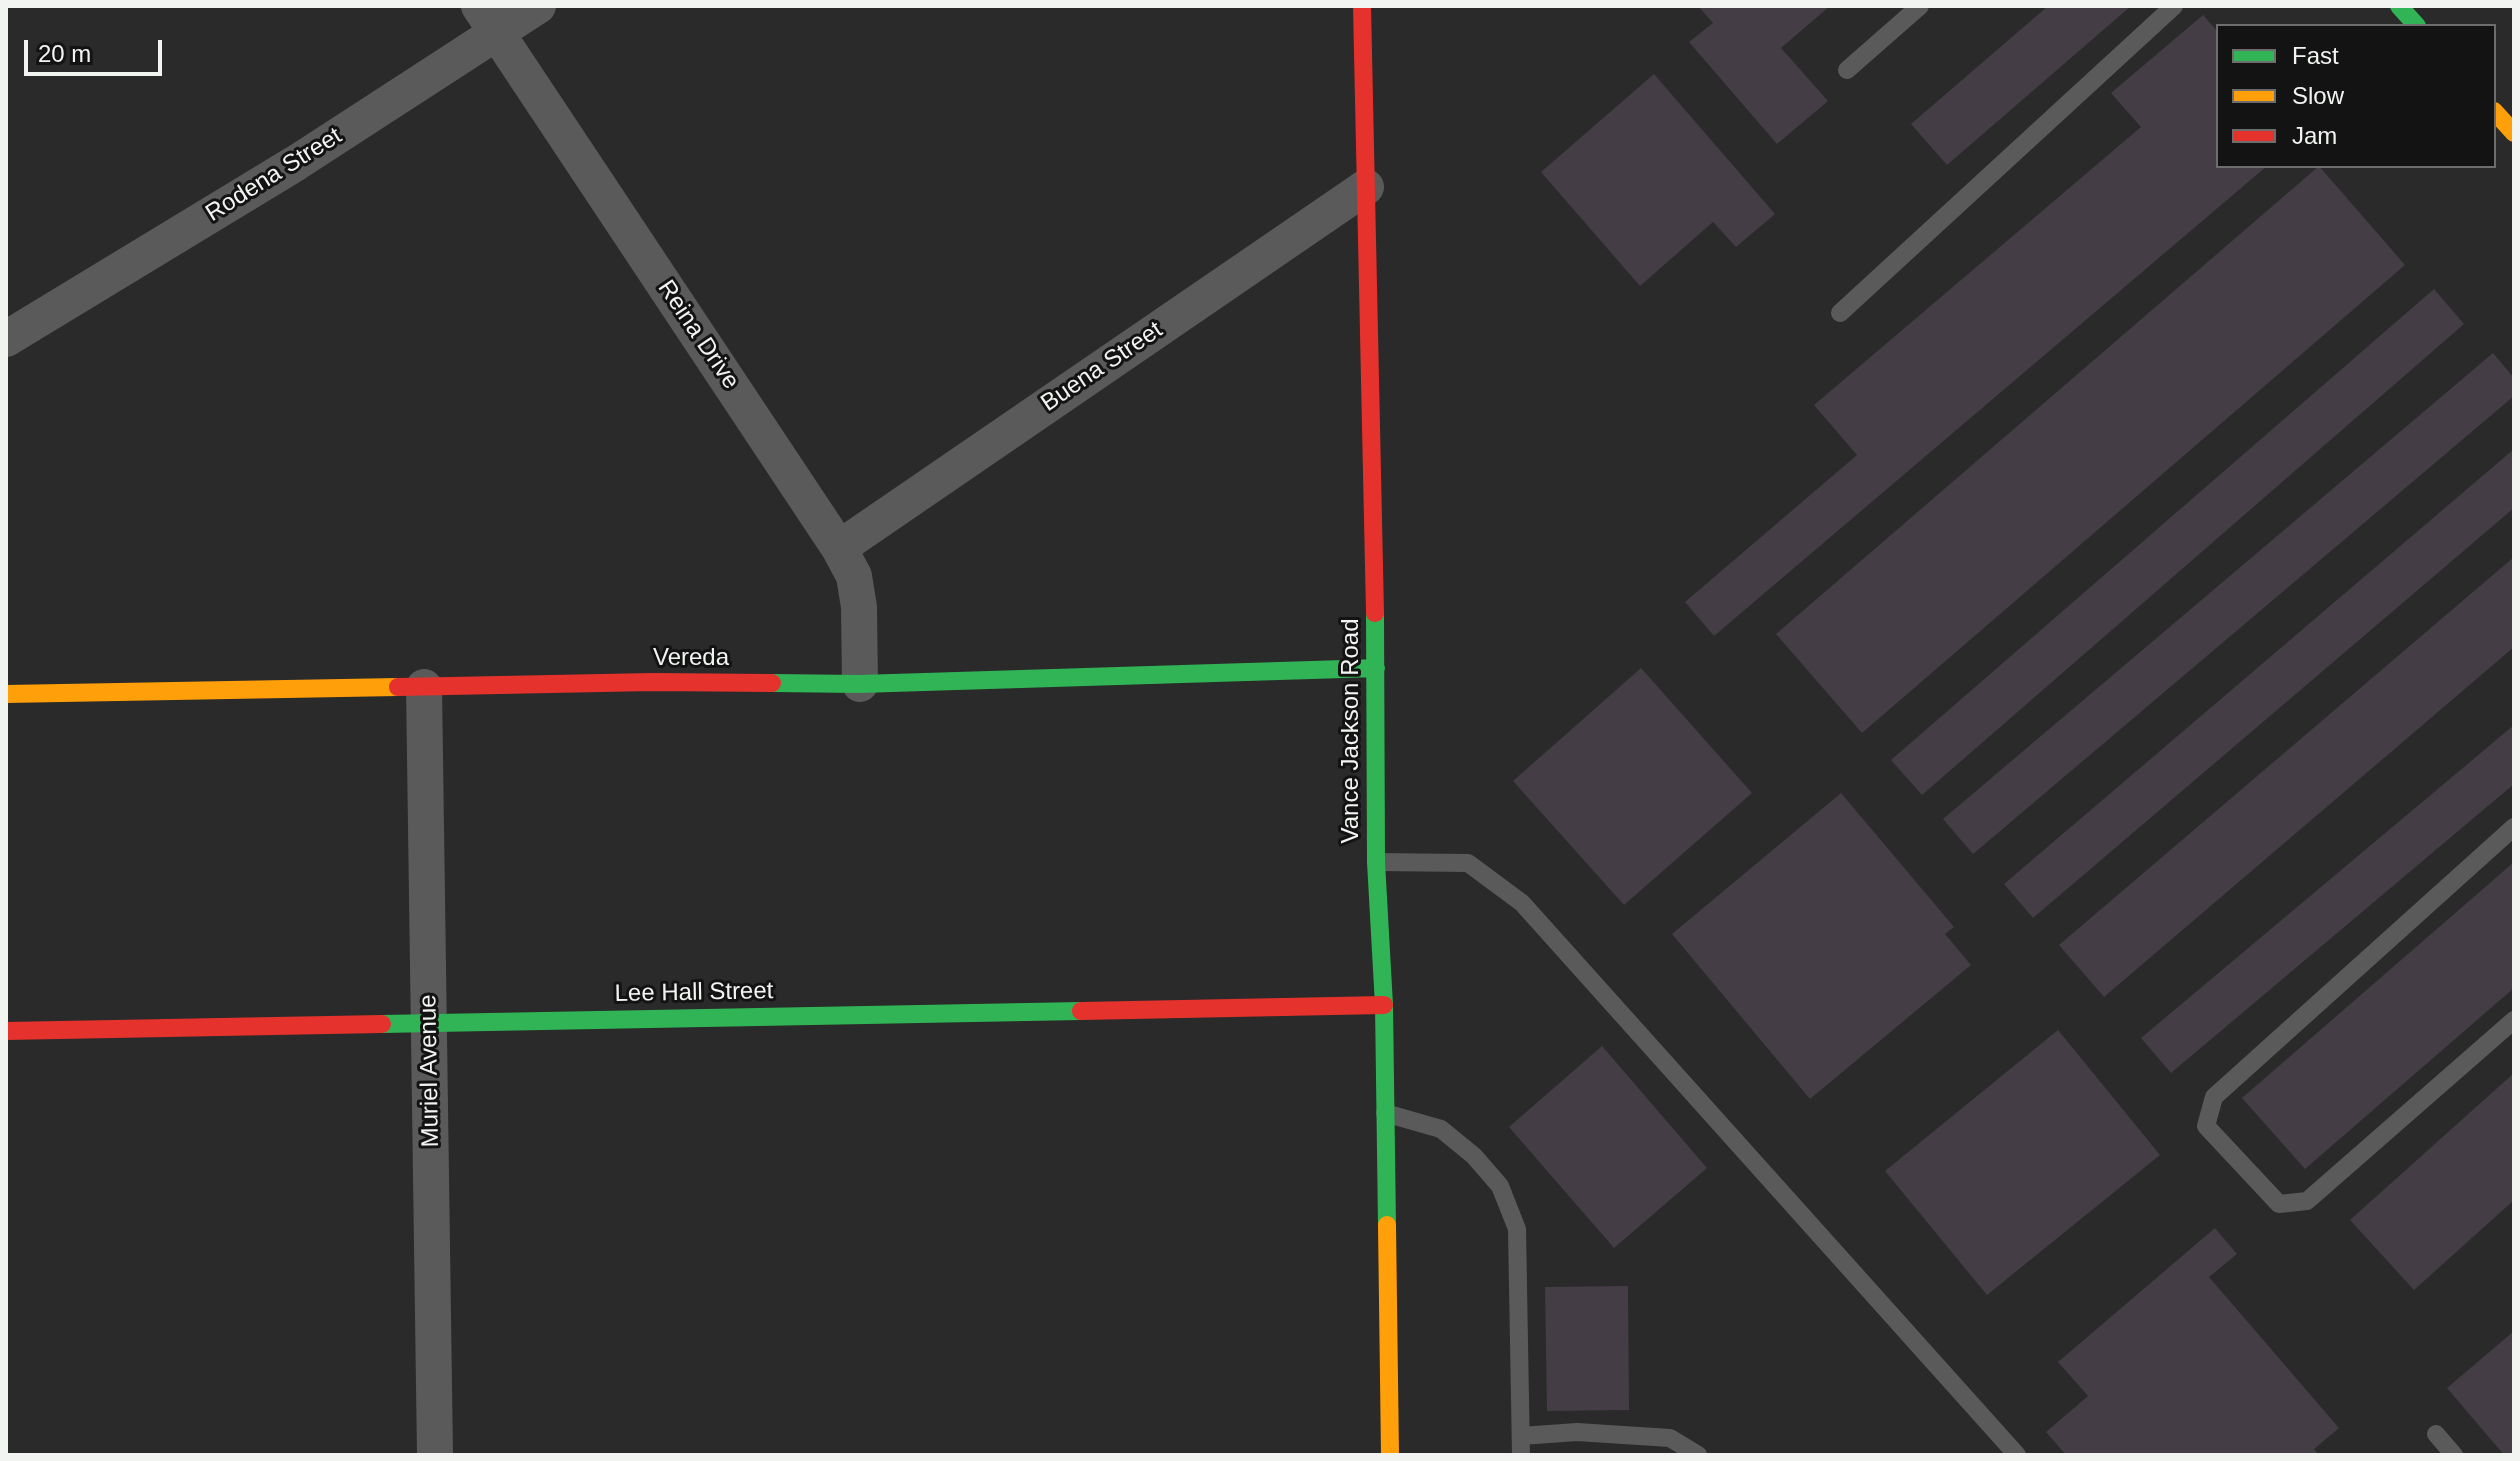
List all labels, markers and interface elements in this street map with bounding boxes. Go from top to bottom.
scale bar [28,24,166,74]
legend [2216,24,2496,168]
text: 20 m [38,40,91,67]
text: Fast [2292,42,2339,69]
text: Slow [2292,82,2344,109]
street label: Rodena Street [201,122,347,228]
text: Jam [2292,122,2337,149]
street label: Reina Drive [651,275,745,395]
street label: Buena Street [1036,316,1168,418]
street label: Vance Jackson Road [1337,618,1365,844]
street label: Vereda [653,644,729,672]
street label: Lee Hall Street [614,977,774,1009]
street label: Muriel Avenue [414,994,446,1148]

